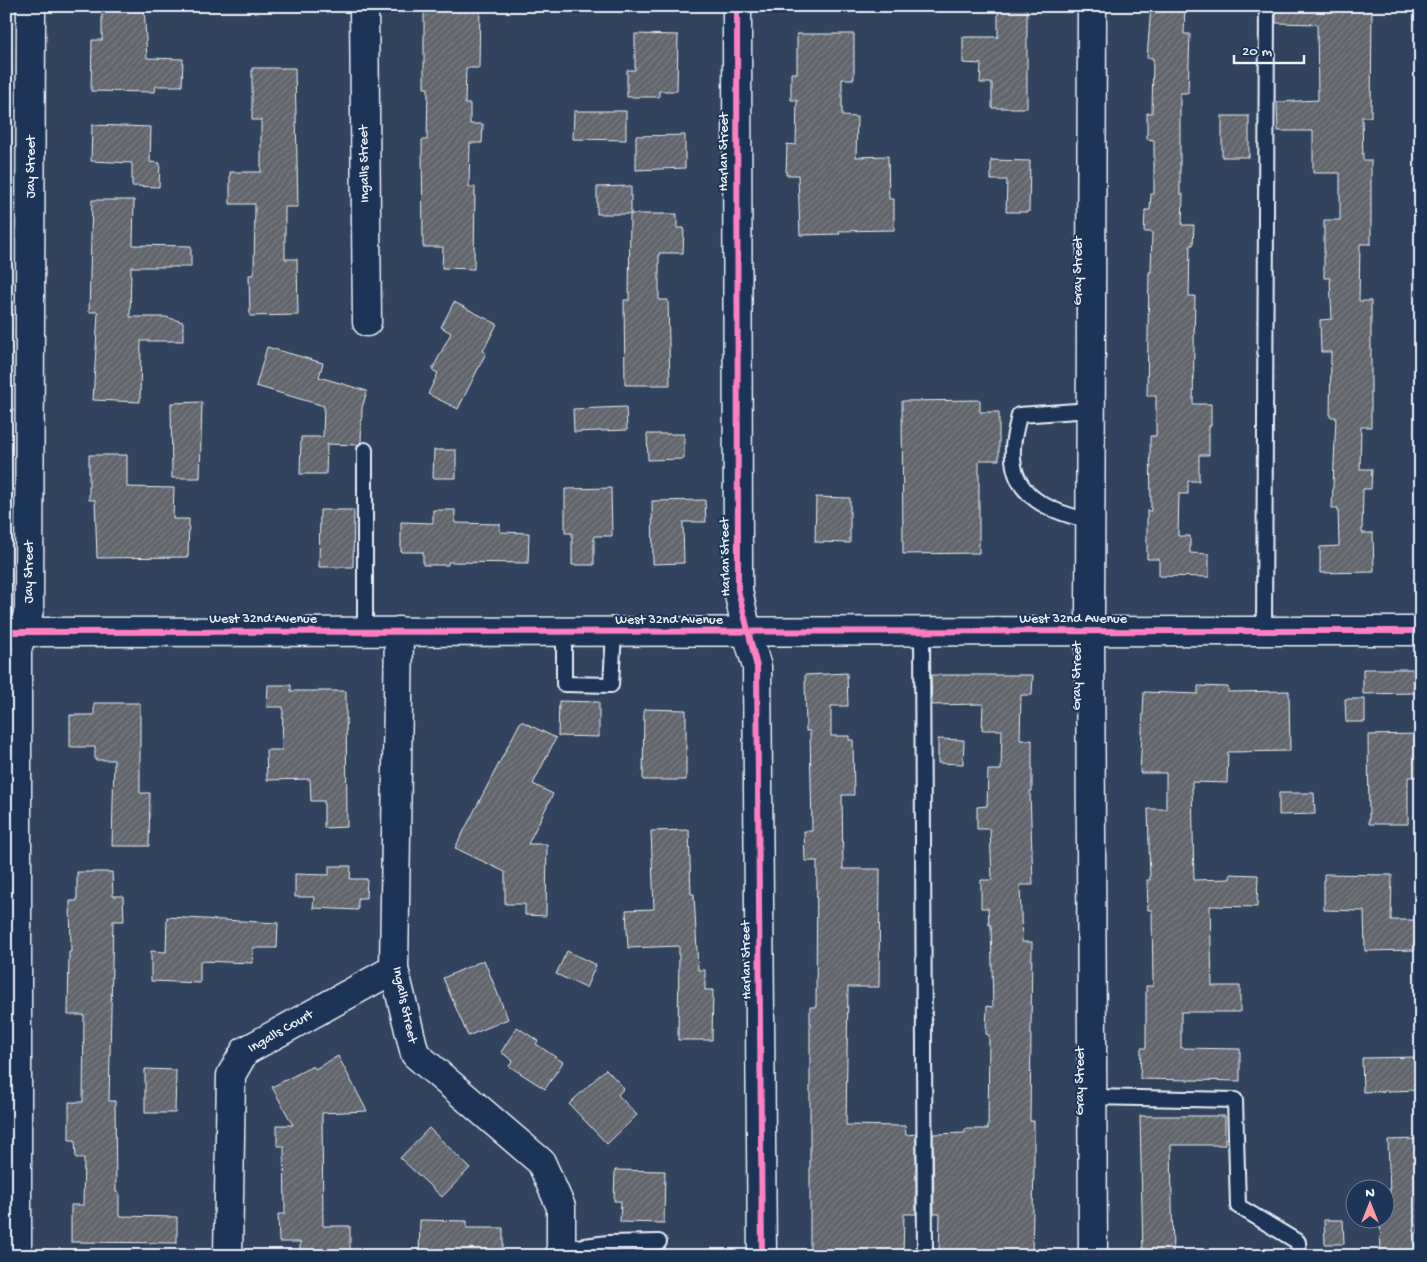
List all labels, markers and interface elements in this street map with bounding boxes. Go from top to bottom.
scale bar [1234,32,1304,64]
text: 20 m [1242,43,1272,61]
street label: Harlan Street [716,111,733,191]
street label: Ingalls Street [356,124,374,203]
street label: Jay Street [23,134,40,198]
street label: Gray Street [1070,235,1087,306]
street label: Harlan Street [717,516,735,597]
street label: Jay Street [21,539,38,603]
street label: West 32nd Avenue [209,611,318,628]
street label: West 32nd Avenue [1019,611,1128,628]
street label: West 32nd Avenue [615,612,724,629]
street label: Gray Street [1069,640,1086,711]
street label: Harlan Street [738,919,756,1000]
street label: Ingalls Street [388,965,421,1046]
street label: Ingalls Court [245,1006,318,1057]
street label: Gray Street [1072,1045,1089,1116]
north arrow [1344,1180,1394,1230]
text: N [1365,1185,1375,1202]

